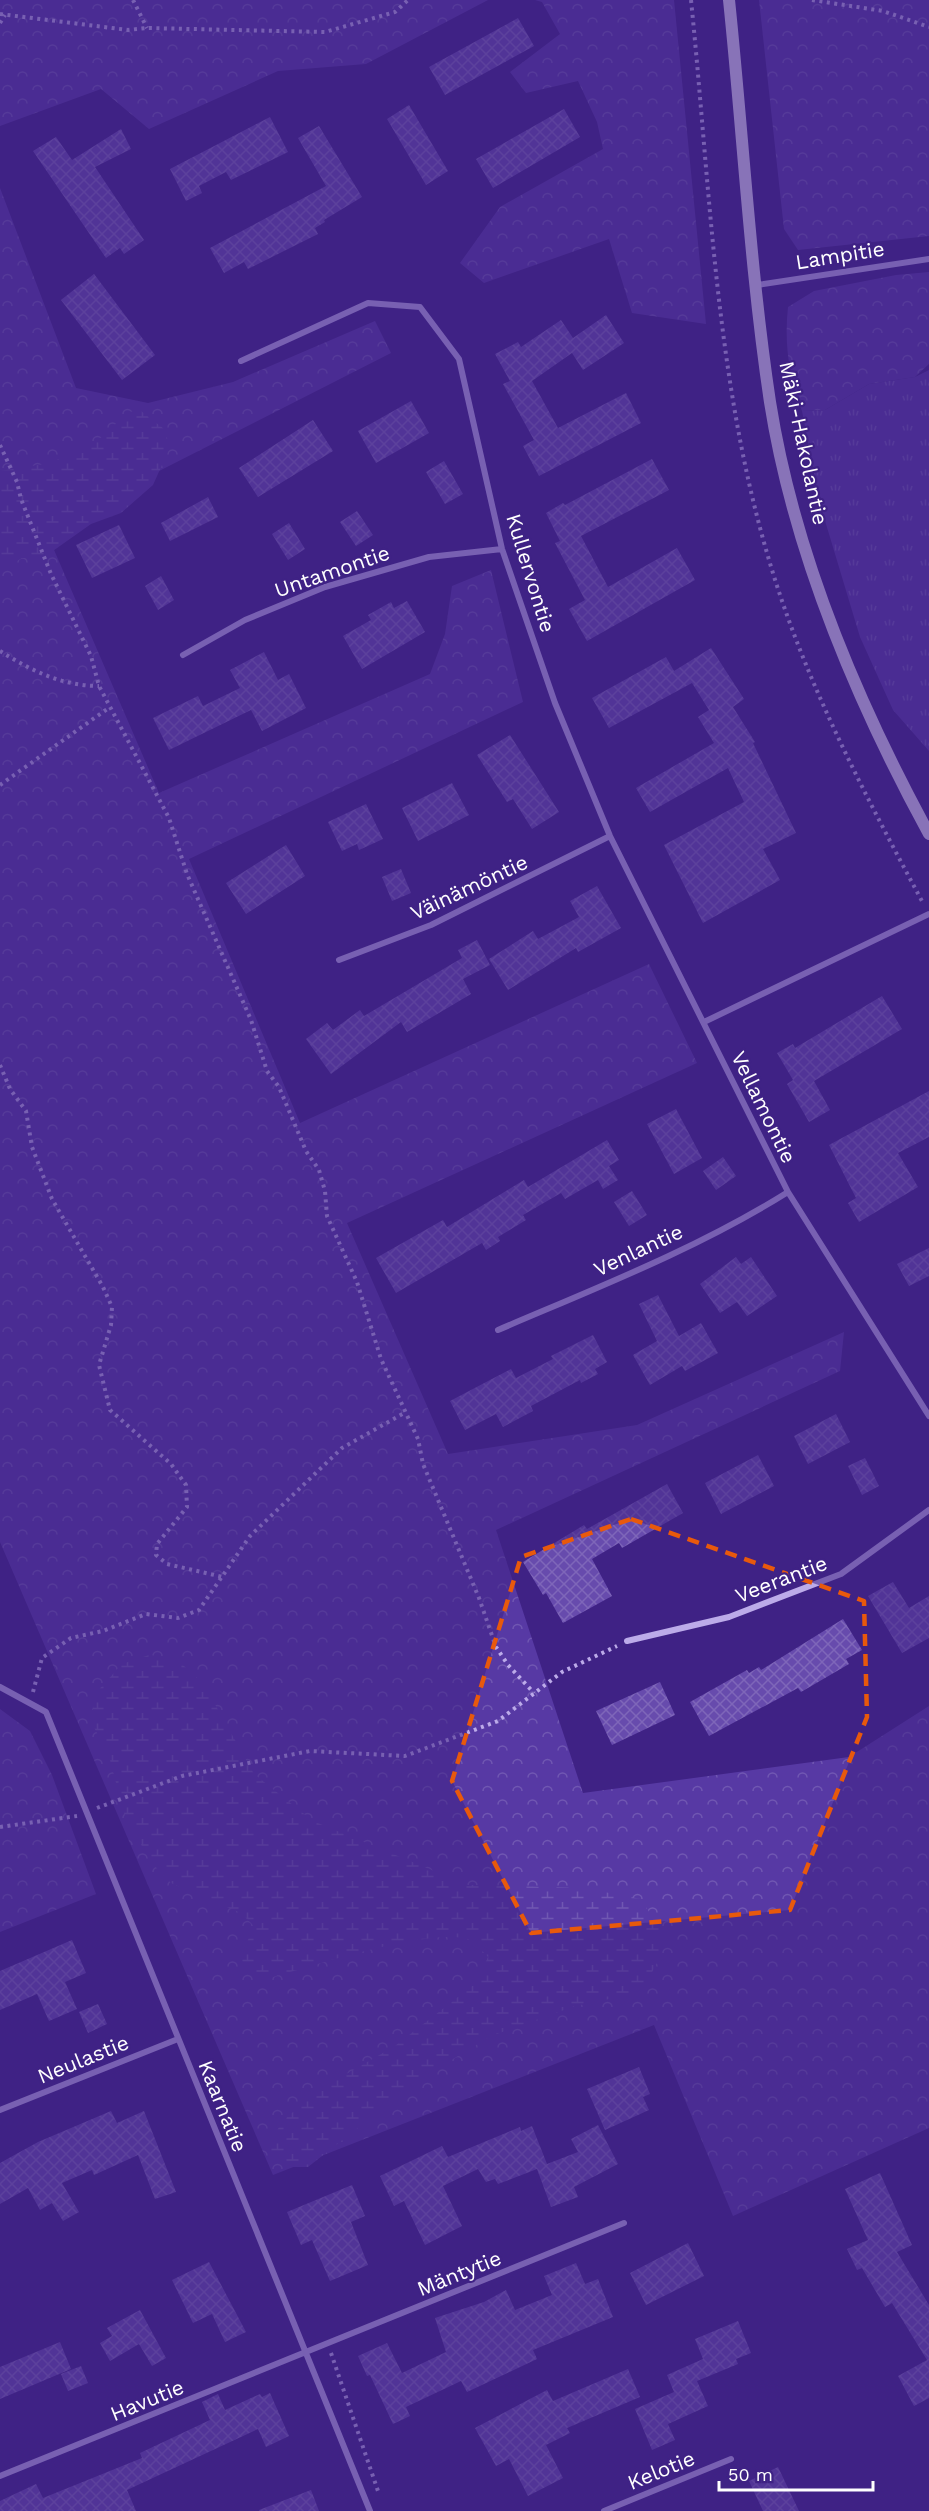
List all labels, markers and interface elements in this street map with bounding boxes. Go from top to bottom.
street label: Lampitie [794,236,886,274]
street label: Mäki-Hakolantie [774,359,834,527]
street label: Kullervontie [501,511,561,635]
street label: Untamontie [271,540,393,602]
street label: Väinämöntie [406,849,532,925]
street label: Vellamontie [726,1047,802,1167]
street label: Venlantie [589,1219,687,1281]
street label: Veerantie [732,1550,830,1608]
street label: Neulastie [34,2029,132,2089]
street label: Kaarnatie [193,2056,253,2156]
street label: Mäntytie [413,2245,505,2301]
street label: Havutie [107,2374,187,2426]
street label: Kelotie [624,2445,698,2495]
scale bar [719,2454,874,2492]
text: 50 m [728,2464,773,2485]

